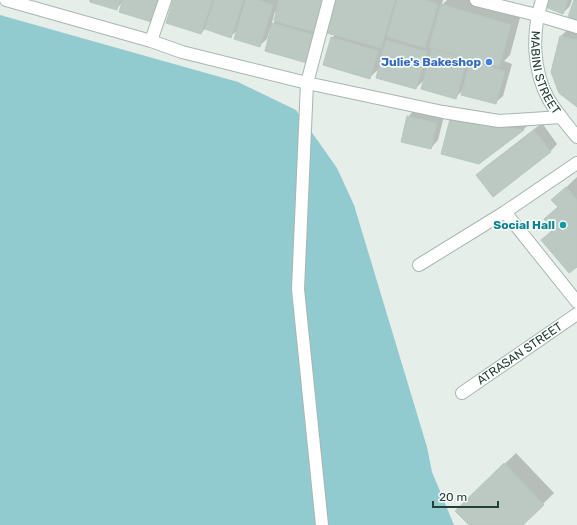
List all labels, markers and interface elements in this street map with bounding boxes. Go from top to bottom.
street label: MABINI STREET [528,30,563,117]
place label: Julie's Bakeshop [381,55,481,69]
marker: Julie's Bakeshop [484,57,494,67]
place label: Social Hall [493,218,555,232]
marker: Social Hall [558,220,568,230]
street label: ATRASAN STREET [474,319,565,388]
scale bar [433,483,498,509]
text: 20 m [439,490,467,504]

